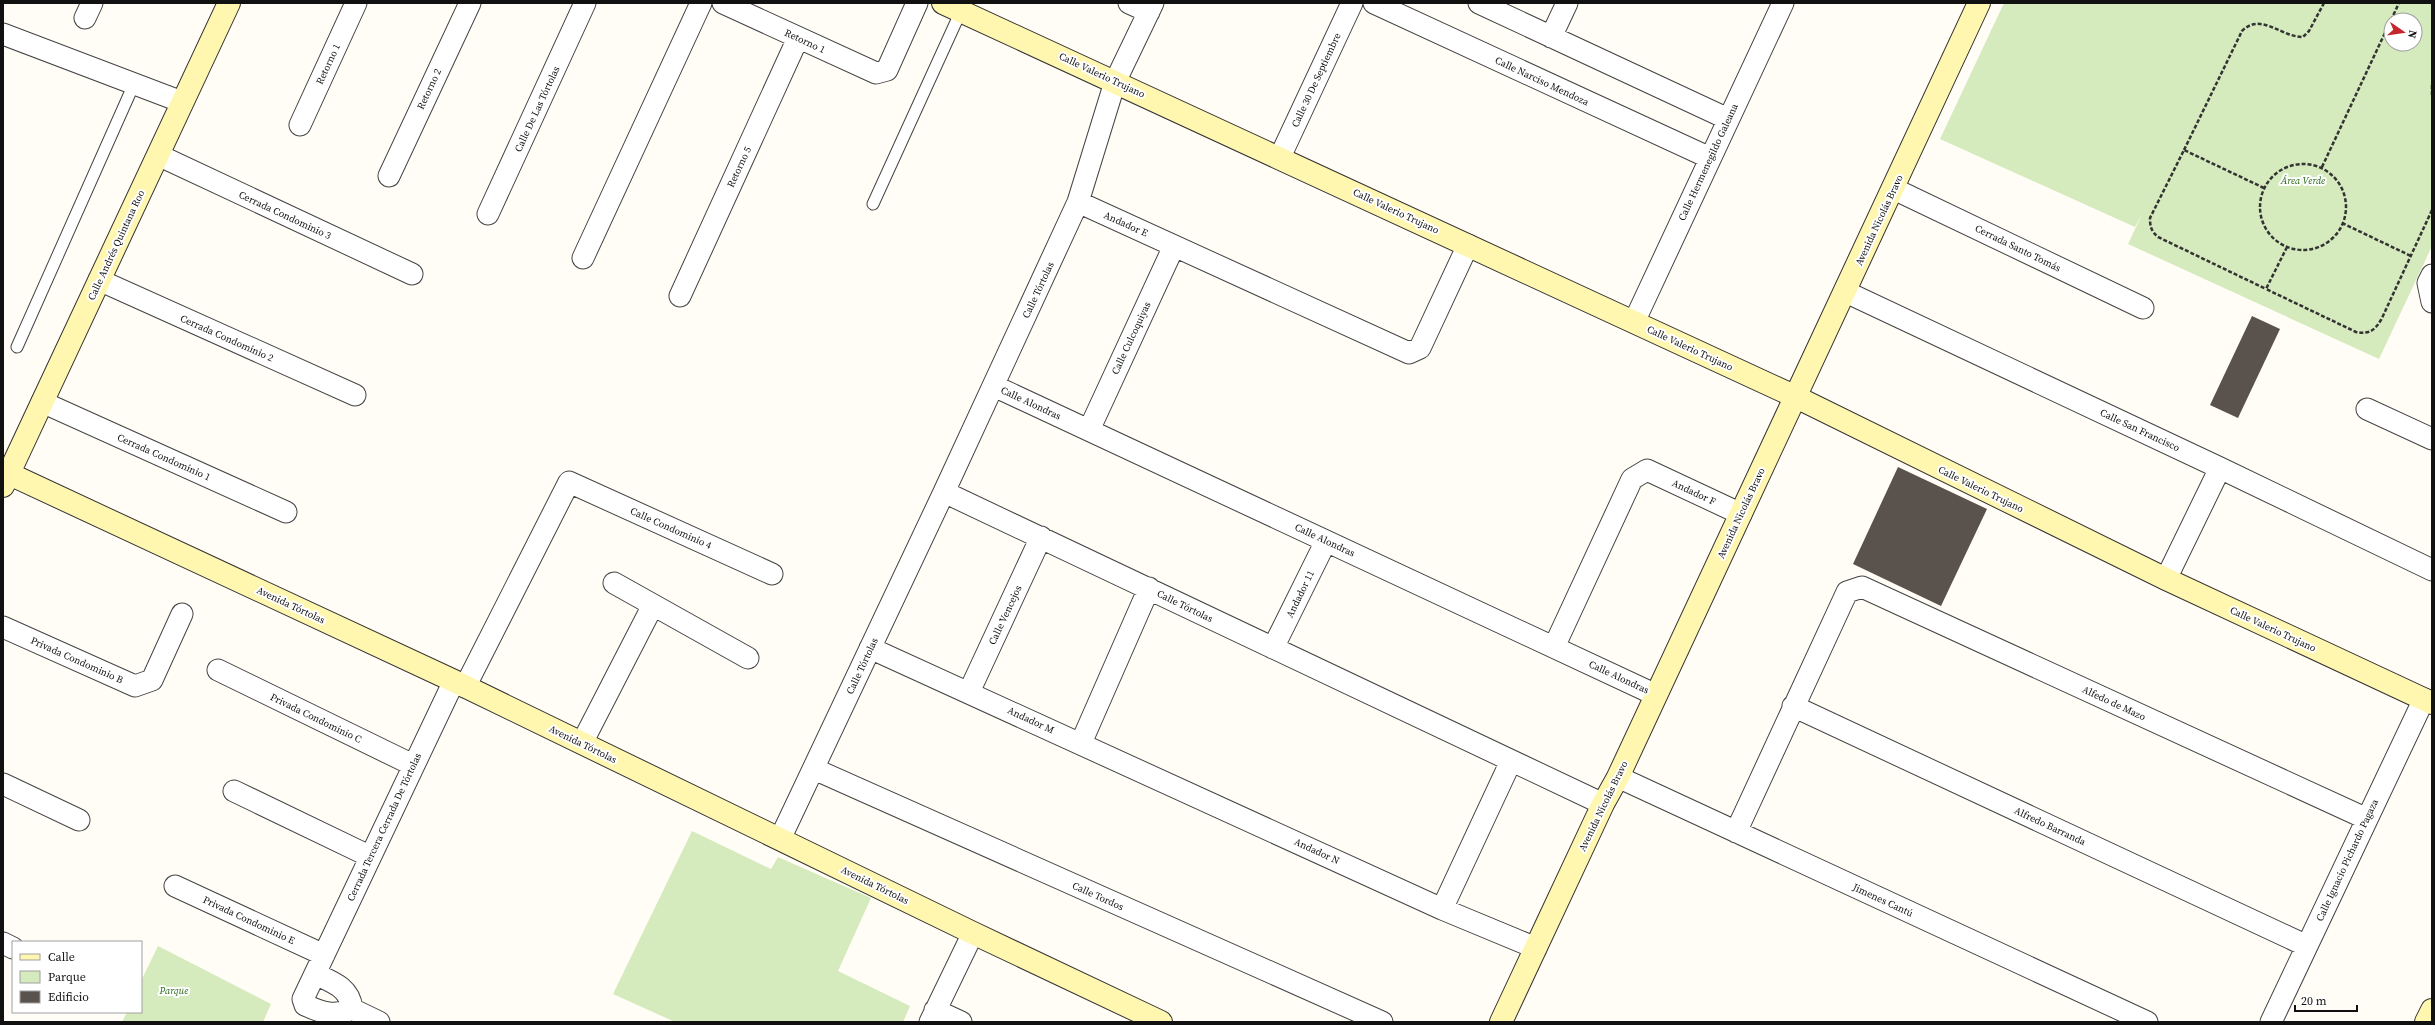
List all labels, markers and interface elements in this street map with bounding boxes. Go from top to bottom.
north arrow [2383,12,2423,52]
street label: Retorno 1 [783,26,827,56]
text: N [2404,29,2420,40]
street label: Calle 30 De Septiembre [1288,31,1344,129]
street label: Retorno 1 [313,42,343,86]
street label: Calle Valerio Trujano [1057,49,1148,101]
street label: Calle Narciso Mendoza [1493,54,1592,109]
street label: Calle De Las Tórtolas [511,64,563,154]
street label: Retorno 2 [414,67,444,111]
street label: Calle Hermenegildo Galeana [1675,101,1741,223]
street label: Retorno 5 [724,145,754,189]
street label: Avenida Nicolás Bravo [1852,172,1906,268]
park label: Área Verde [2280,174,2325,187]
street label: Calle Valerio Trujano [1351,185,1442,237]
street label: Calle Andrés Quintana Roo [85,187,147,302]
street label: Cerrada Condominio 3 [237,188,333,242]
street label: Andador E [1102,208,1150,240]
street label: Cerrada Santo Tomás [1973,222,2063,274]
street label: Calle Tórtolas [1019,260,1057,320]
street label: Calle Culcoquiyas [1108,300,1154,376]
street label: Cerrada Condominio 2 [178,312,276,364]
street label: Calle Valerio Trujano [1645,322,1736,374]
street label: Calle Alondras [999,383,1063,423]
street label: Calle San Francisco [2098,406,2182,454]
street label: Cerrada Condominio 1 [115,431,213,483]
street label: Calle Valerio Trujano [1936,463,2026,516]
street label: Avenida Nicolás Bravo [1714,465,1768,561]
street label: Andador F [1670,476,1718,508]
street label: Calle Condominio 4 [628,504,714,552]
street label: Calle Alondras [1293,520,1357,560]
street label: Andador 11 [1283,568,1317,620]
street label: Avenida Tórtolas [255,583,327,627]
street label: Calle Vencejos [986,583,1024,647]
street label: Calle Tórtolas [1155,587,1215,625]
street label: Calle Valerio Trujano [2228,603,2319,655]
street label: Privada Condominio B [29,634,125,686]
street label: Calle Tórtolas [843,636,881,696]
street label: Calle Alondras [1587,657,1651,697]
street label: Alfedo de Mazo [2080,683,2148,724]
street label: Privada Condominio C [268,690,364,746]
street label: Andador M [1006,704,1056,736]
street label: Avenida Tórtolas [547,722,619,766]
street label: Cerrada Tercera Cerrada De Tórtolas [344,751,424,903]
street label: Avenida Nicolás Bravo [1575,758,1631,853]
street label: Calle Ignacio Pichardo Pagaza [2313,796,2381,923]
street label: Alfredo Barranda [2012,804,2089,849]
street label: Andador N [1292,835,1342,867]
street label: Avenida Tórtolas [839,863,911,907]
street label: Calle Tordos [1070,879,1126,913]
street label: Jimenes Cantú [1850,880,1915,920]
street label: Privada Condominio E [201,893,297,947]
legend [12,941,142,1013]
text: Calle [48,949,75,965]
text: Parque [48,969,86,985]
park label: Parque [159,984,188,997]
scale bar [2295,987,2357,1013]
text: Edificio [48,989,89,1005]
text: 20 m [2301,993,2327,1009]

